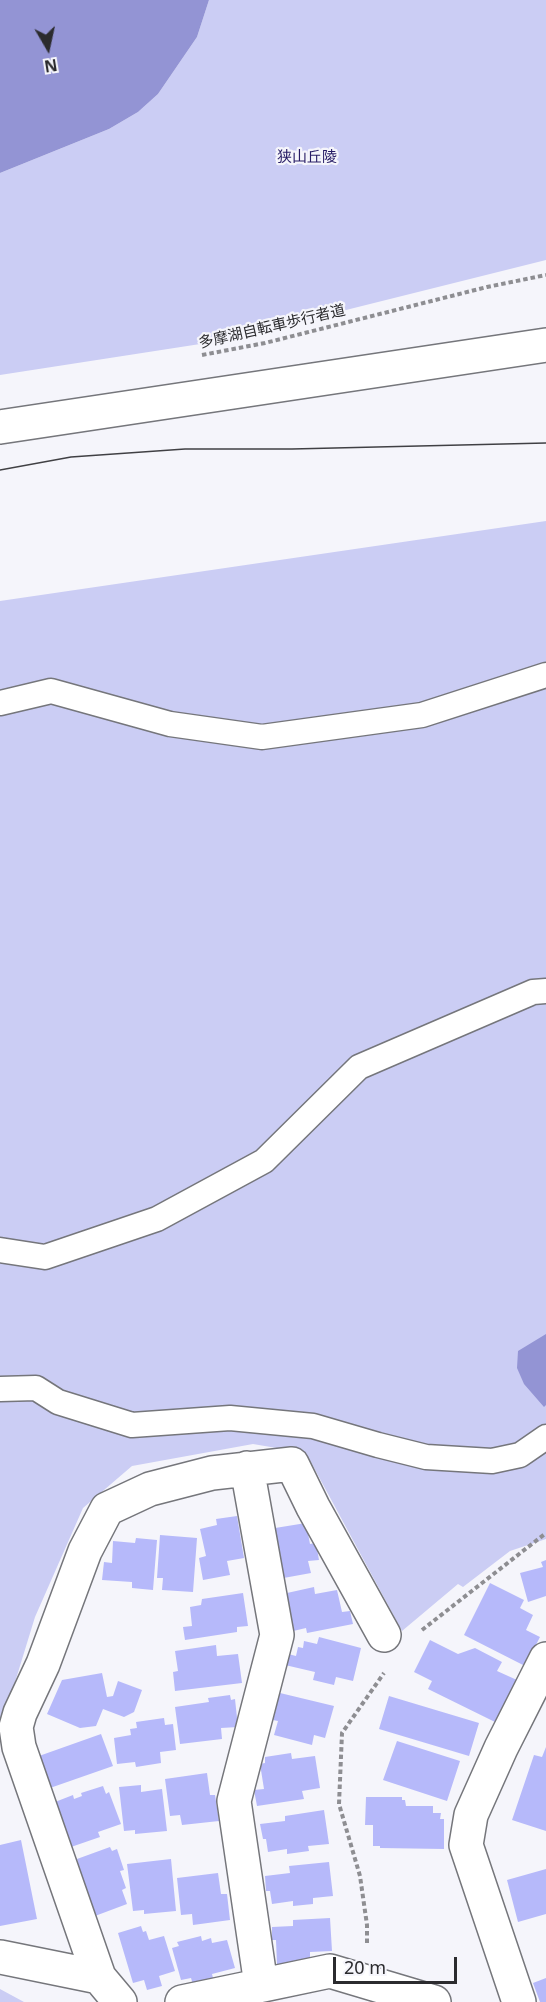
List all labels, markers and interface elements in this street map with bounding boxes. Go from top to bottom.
north arrow [18,18,78,78]
text: N [43,54,59,78]
park label: 狭山丘陵 [277,149,337,167]
street label: 多摩湖自転車歩行者道 [197,301,347,353]
scale bar [336,1945,460,1983]
text: 20 m [344,1955,386,1979]

